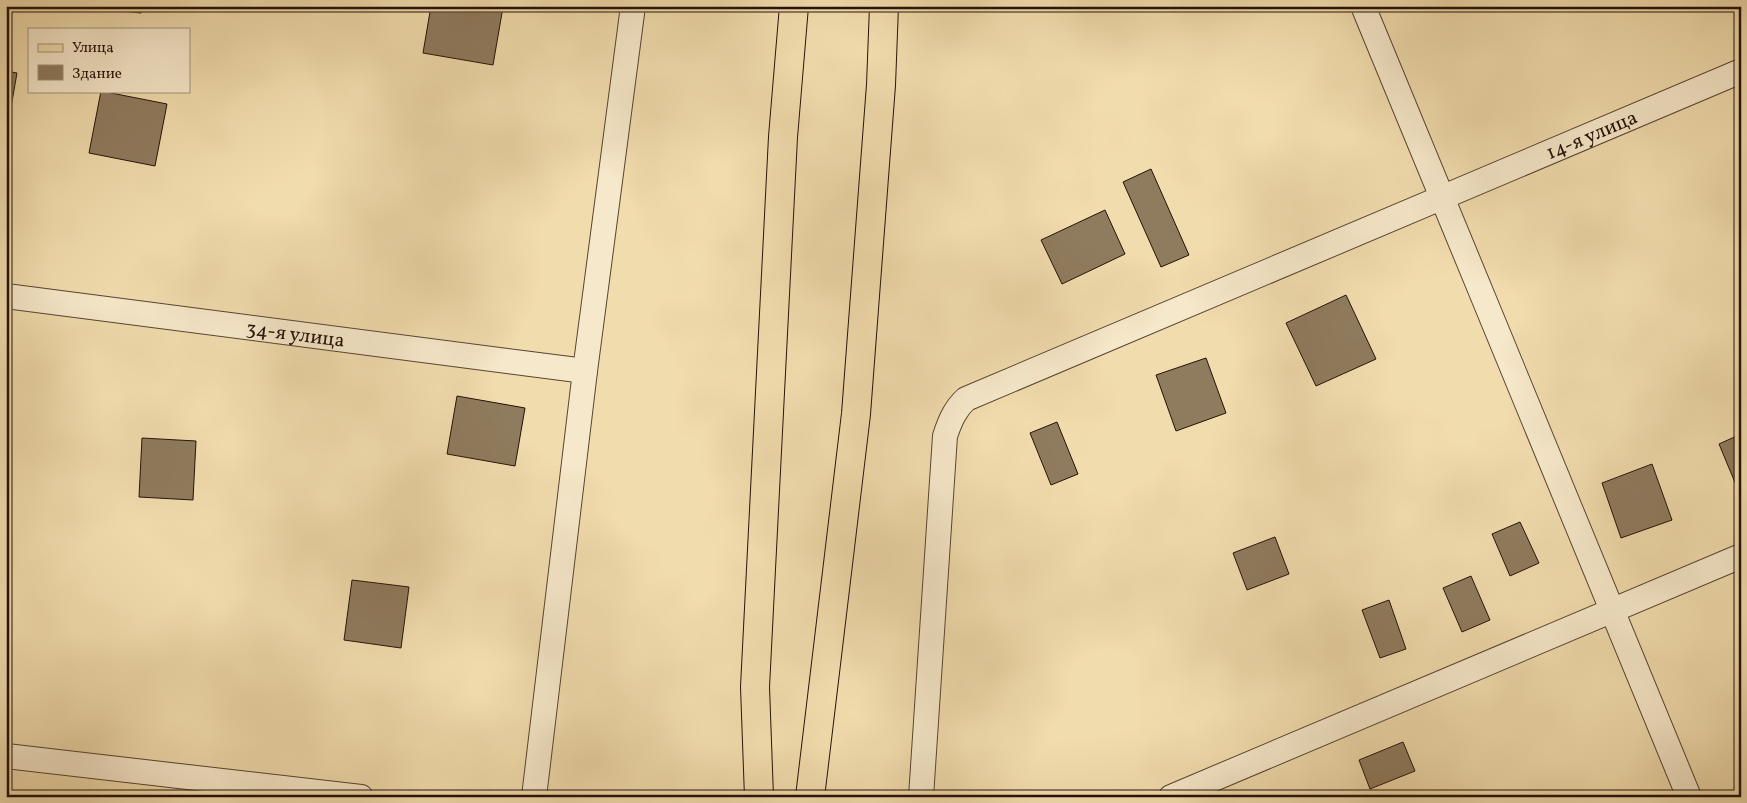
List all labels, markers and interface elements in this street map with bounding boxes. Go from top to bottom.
legend [28,28,190,92]
text: Улица [72,38,114,59]
text: Здание [72,64,122,85]
street label: 14-я улица [1542,104,1642,168]
street label: 34-я улица [244,315,346,356]

